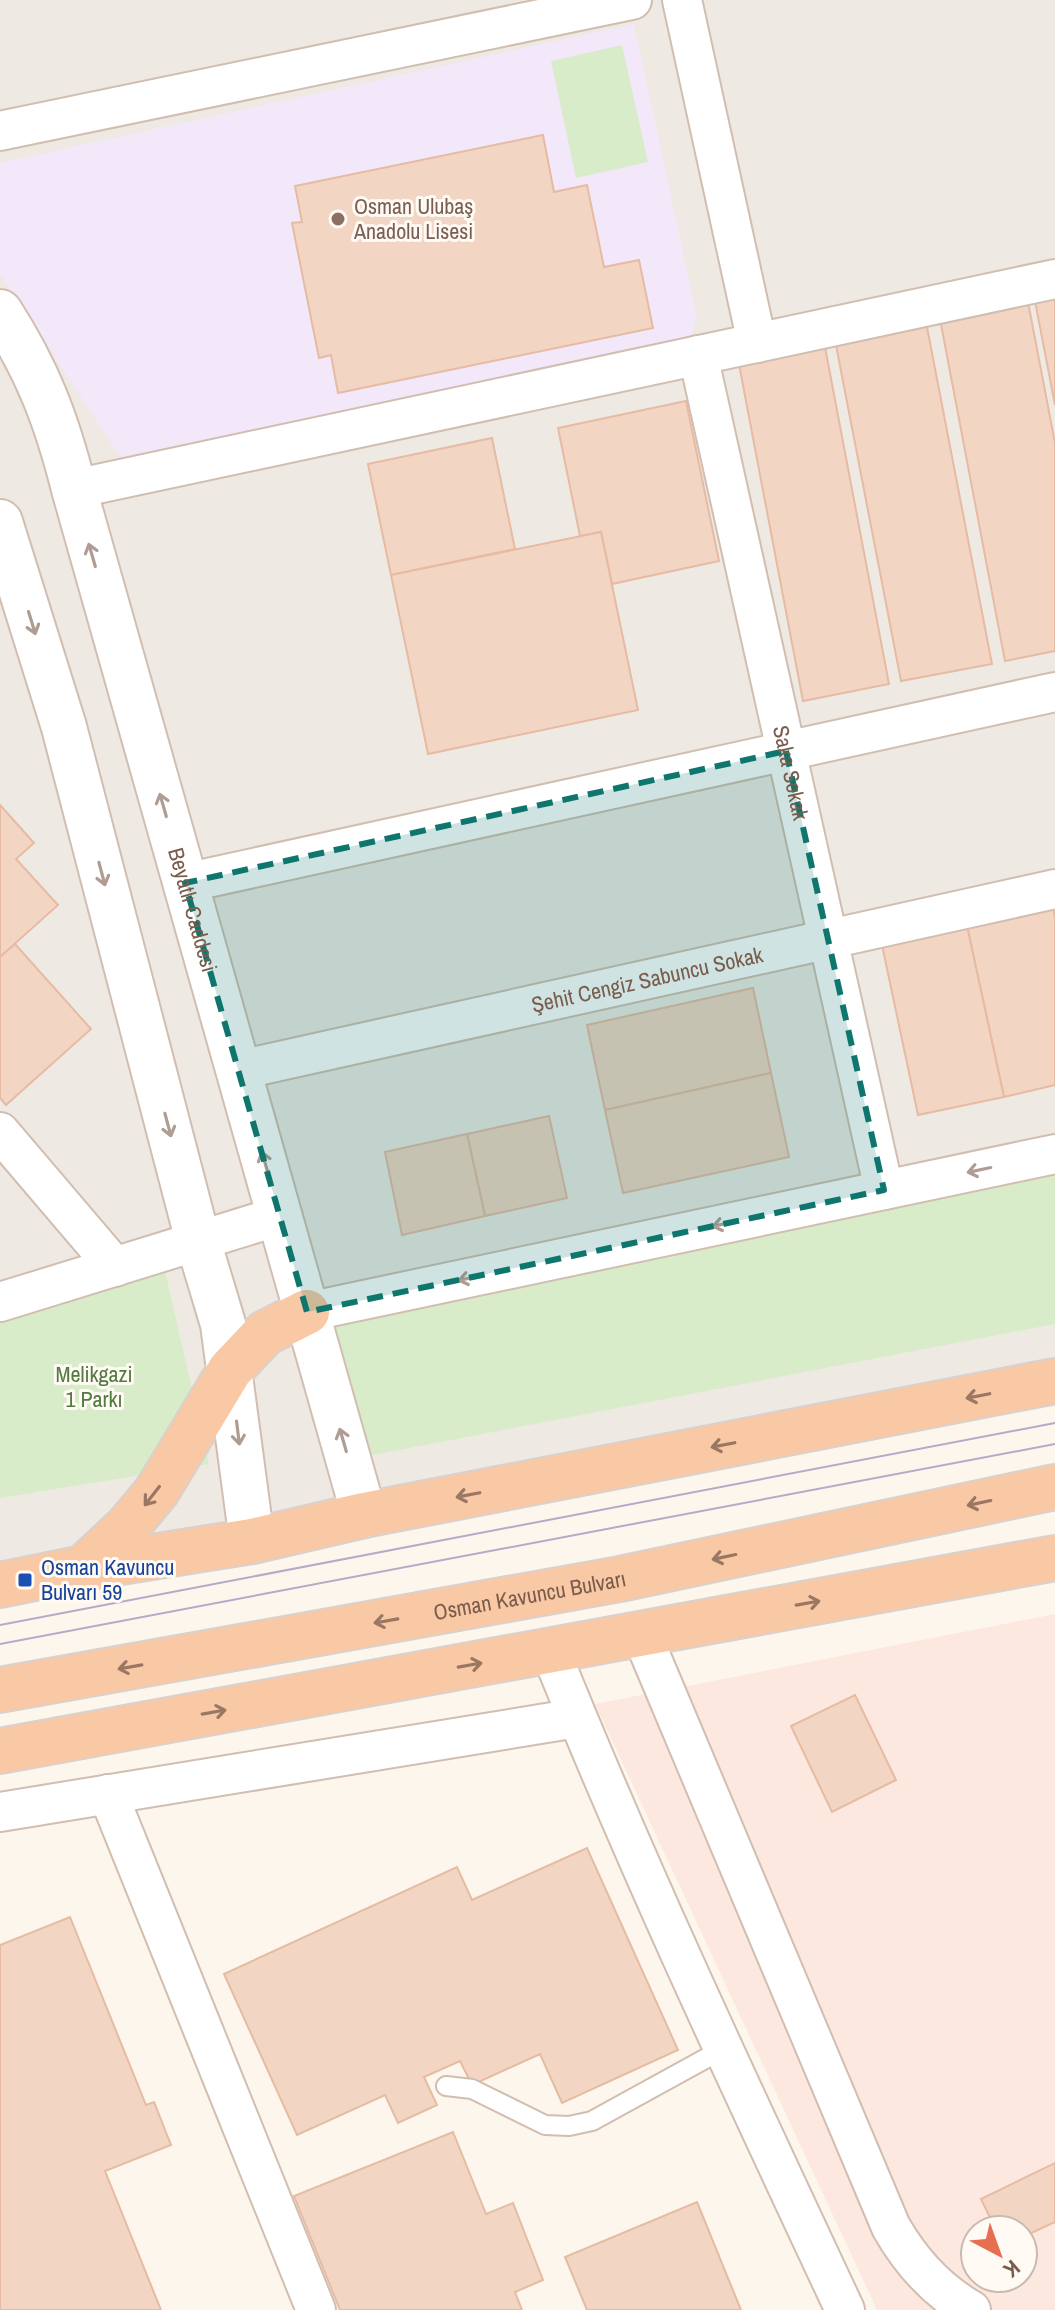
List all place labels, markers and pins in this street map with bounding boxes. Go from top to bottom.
place label: Osman Ulubaş Anadolu Lisesi [353,191,473,246]
marker: Osman Ulubaş Anadolu Lisesi [329,210,347,228]
place label: Osman Kavuncu Bulvarı 59 [41,1552,174,1607]
marker: Osman Kavuncu Bulvarı 59 [16,1571,34,1589]

